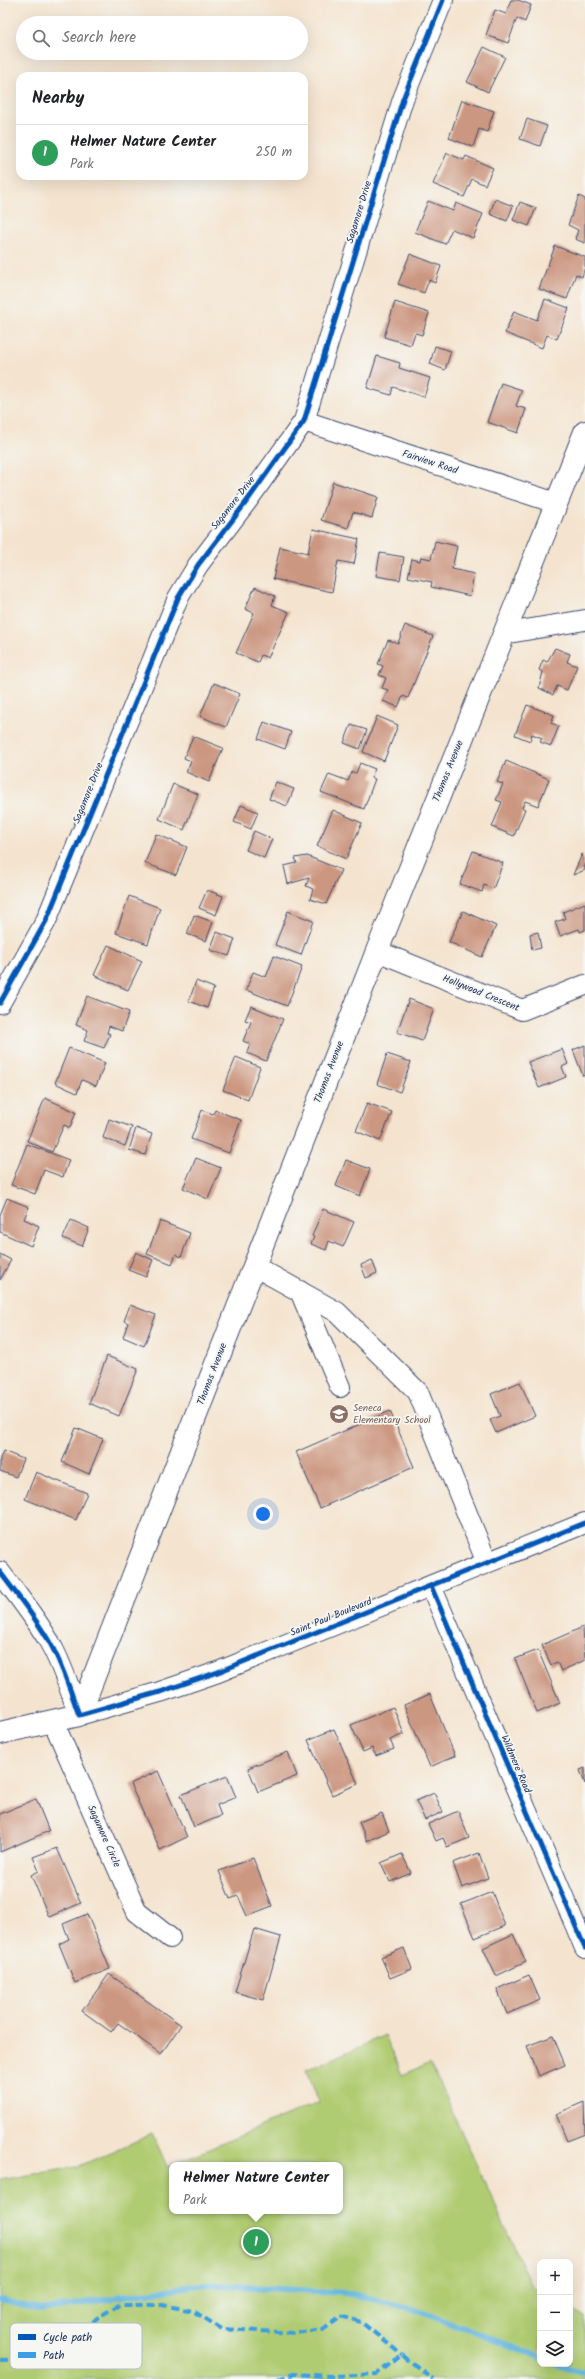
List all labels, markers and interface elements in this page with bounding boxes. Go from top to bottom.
search box [16,16,308,60]
text: Search here [62,26,136,50]
icon: search [30,27,52,49]
text: Nearby [32,85,84,112]
text: Helmer Nature Center [70,130,216,154]
text: 1 [43,142,47,163]
text: 250 m [255,142,292,163]
text: Park [70,154,94,175]
street label: Sagamore Drive [342,178,376,245]
street label: Fairview Road [400,446,461,479]
street label: Sagamore Drive [207,472,259,533]
street label: Thomas Avenue [428,737,468,804]
street label: Sagamore Drive [68,760,108,826]
street label: Hollywood Crescent [440,970,522,1016]
street label: Thomas Avenue [310,1038,348,1105]
street label: Thomas Avenue [193,1340,231,1407]
place label: Seneca Elementary School [353,1400,431,1428]
school or university icon: Seneca Elementary School [328,1403,350,1425]
your location [253,1504,273,1524]
street label: Saint Paul Boulevard [288,1593,375,1641]
street label: Wildmere Road [497,1732,536,1797]
street label: Sagamore Circle [83,1802,125,1870]
popup [169,2162,343,2214]
text: Helmer Nature Center [183,2166,329,2190]
text: Park [183,2190,207,2211]
pin: 1 [243,2227,269,2257]
map controls [537,2259,573,2367]
button: + [537,2259,573,2295]
button: − [537,2295,573,2331]
legend [10,2323,142,2369]
text: Cycle path [43,2329,92,2347]
button: layers [537,2331,573,2367]
text: Path [43,2347,64,2365]

